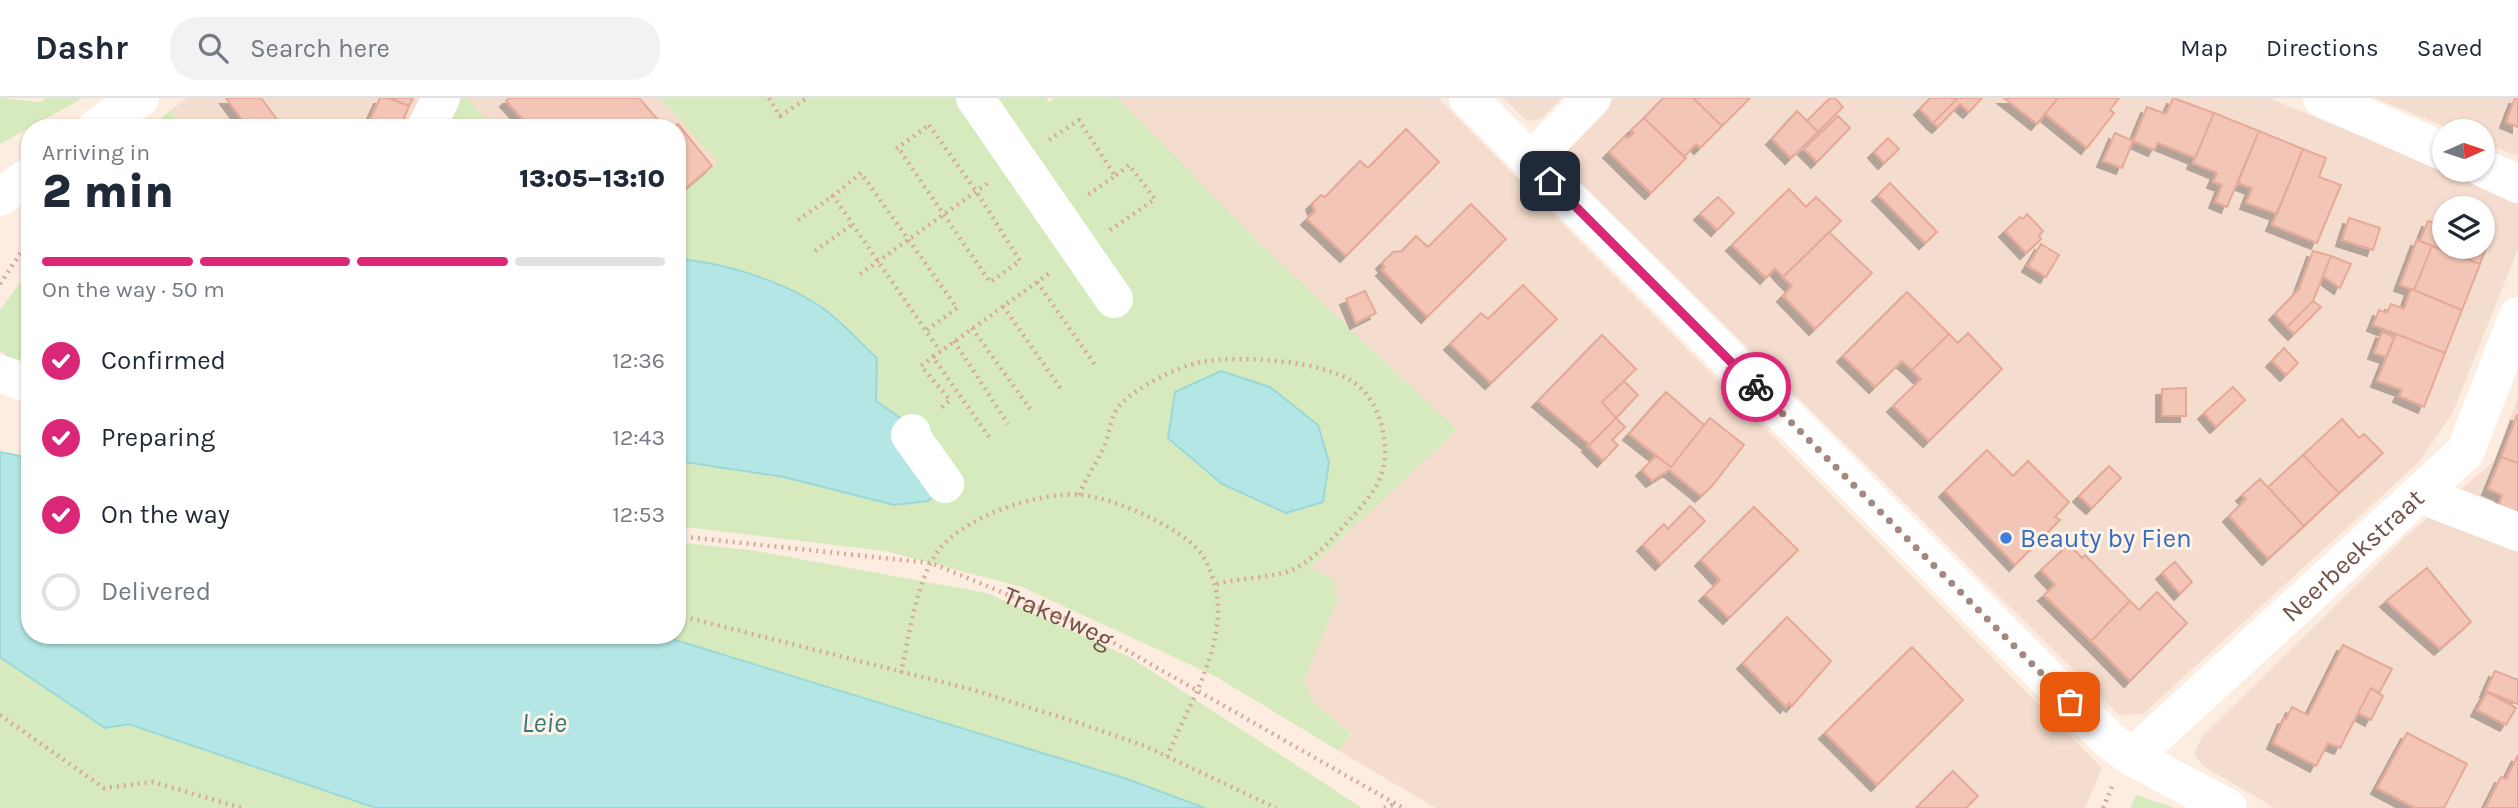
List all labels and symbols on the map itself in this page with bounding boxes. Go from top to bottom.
north arrow [2432,119,2496,182]
pin [1520,151,1580,211]
courier [1721,352,1791,422]
street label: Neerbeekstraat [2275,482,2430,628]
place label: Beauty by Fien [2020,523,2192,554]
marker: Beauty by Fien [1998,530,2014,546]
street label: Trakelweg [999,579,1119,655]
pin [2040,672,2100,732]
water label: Leie [521,706,567,739]

